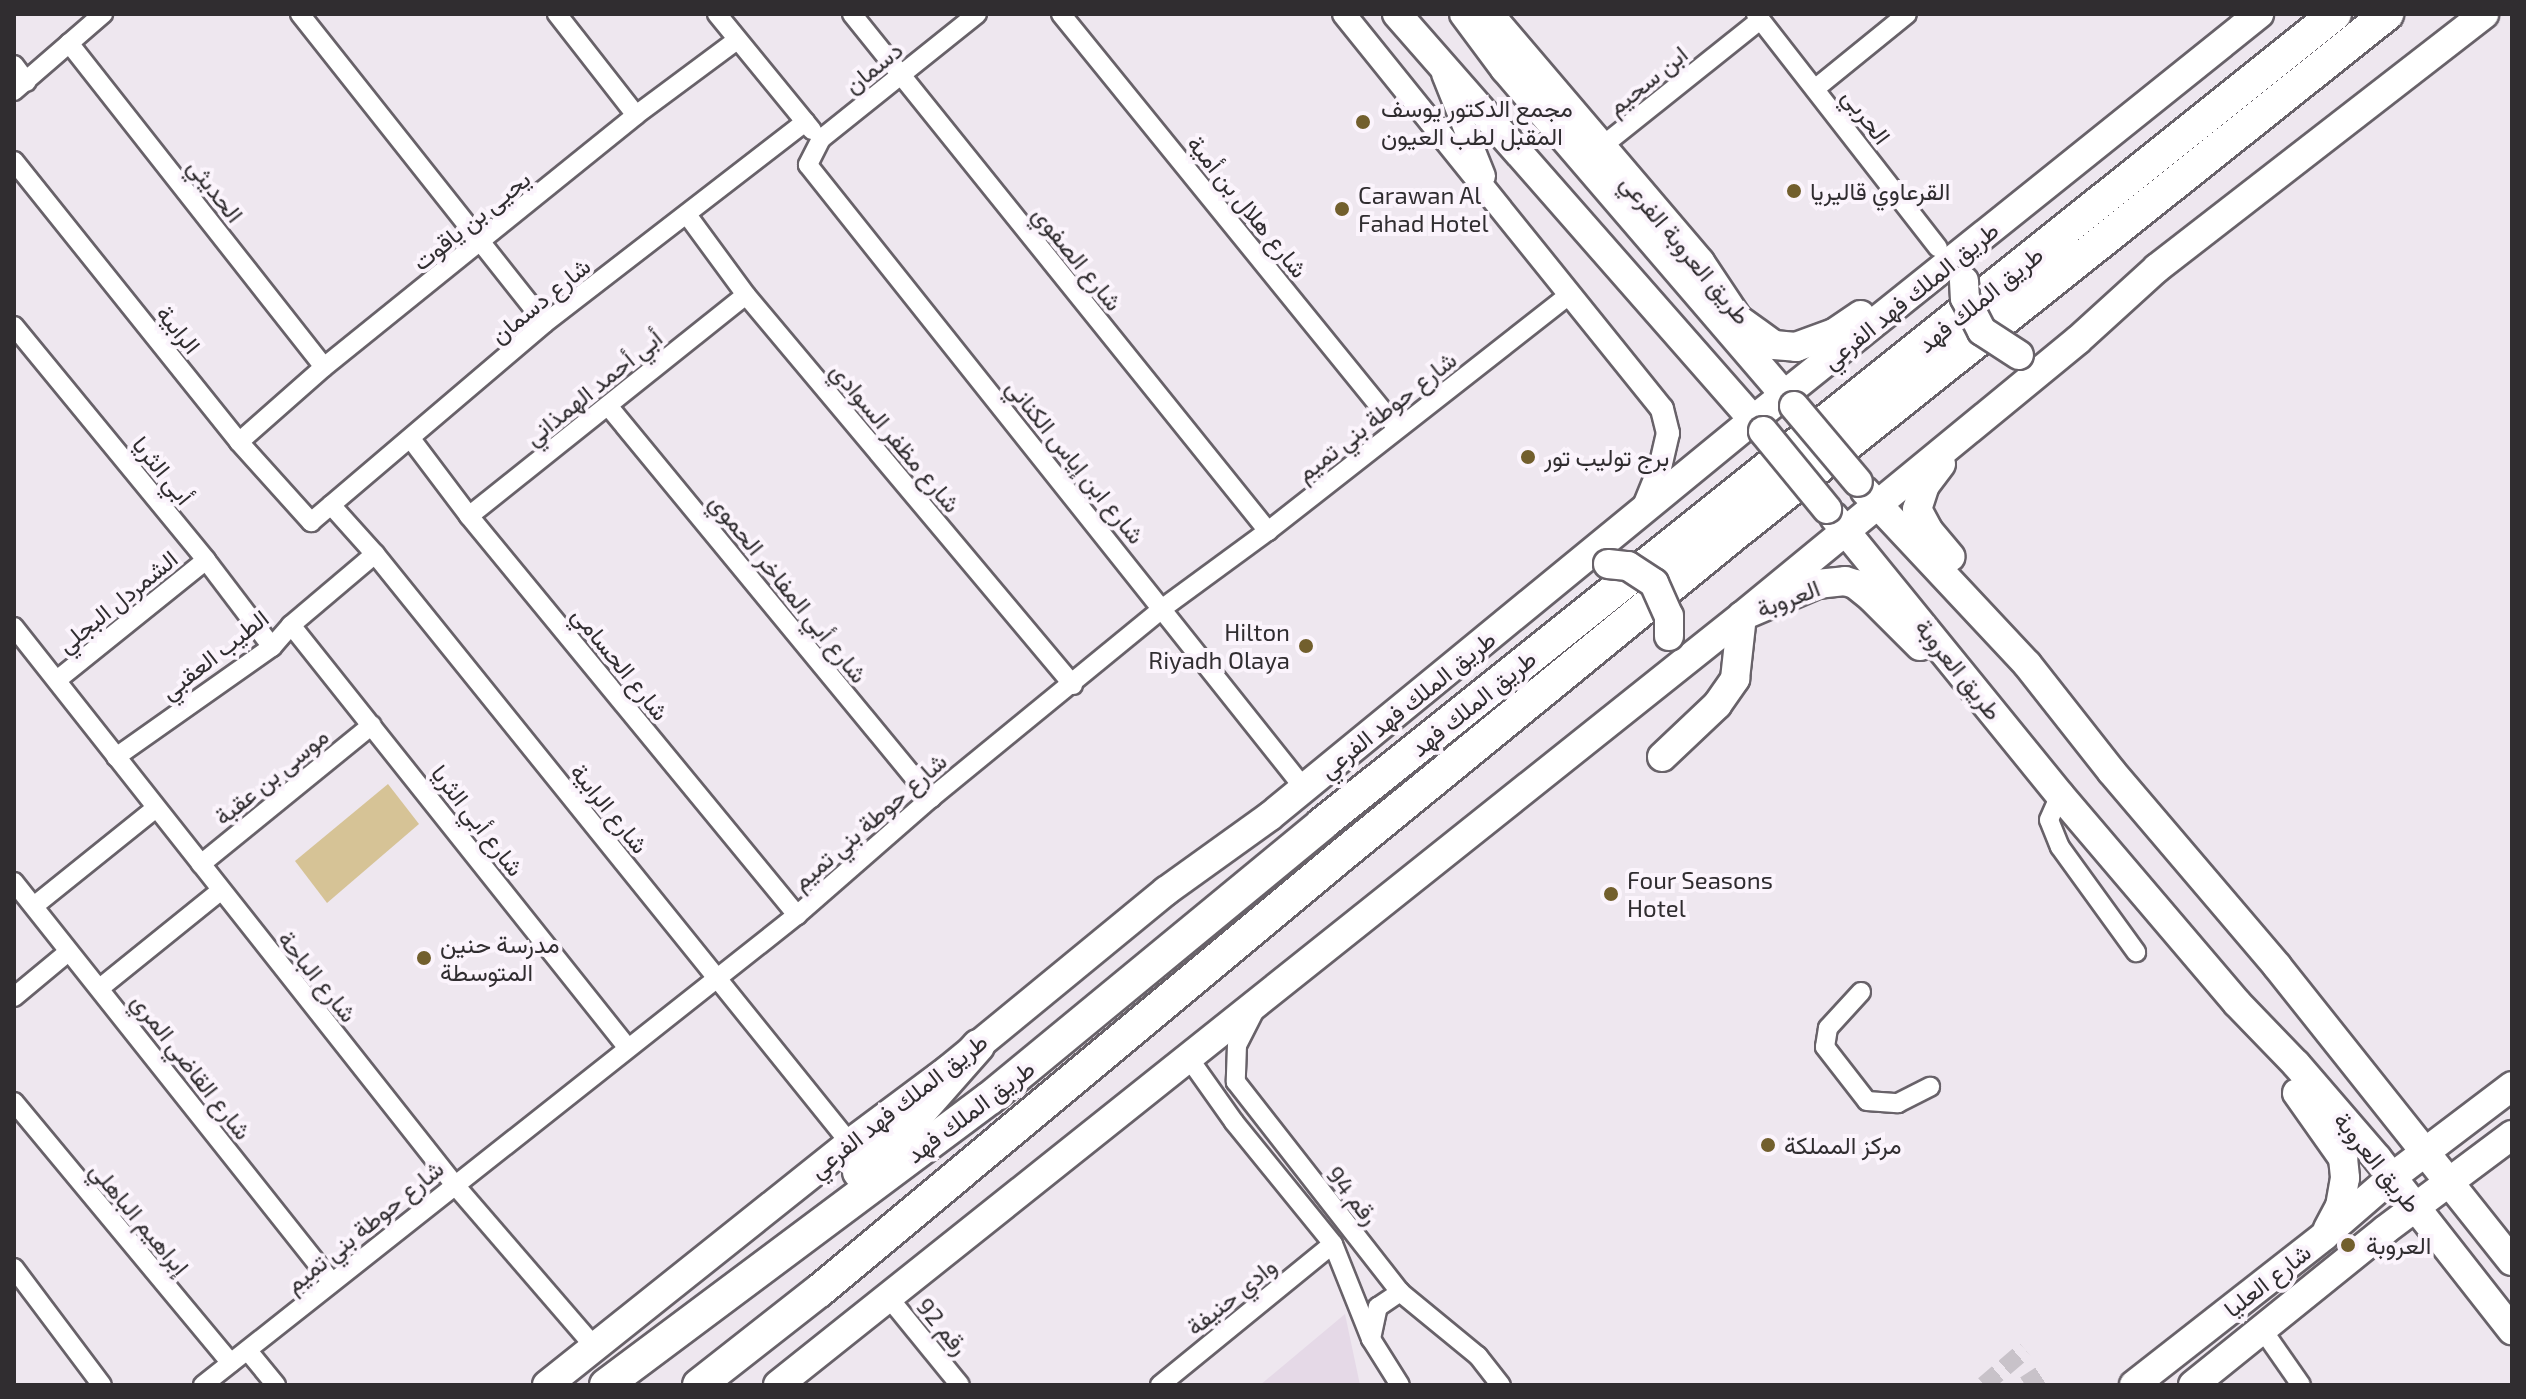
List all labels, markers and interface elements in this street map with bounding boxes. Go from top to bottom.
street label: دسمان [838,35,908,99]
street label: ابن سحيم [1601,39,1693,121]
street label: الحربي [1837,82,1897,150]
place label: مجمع الدكتور يوسف المقبل لطب العيون [1381,94,1573,150]
marker: مجمع الدكتور يوسف المقبل لطب العيون [1352,111,1374,133]
street label: شارع هلال بن أمية [1182,129,1314,283]
street label: الحديثي [182,152,250,228]
street label: يحيى بن ياقوت [406,164,536,276]
street label: طريق العروبة الفرعي [1615,168,1757,330]
place label: القرعاوي قاليريا [1810,177,1950,205]
place label: Carawan Al Fahad Hotel [1358,181,1489,237]
marker: القرعاوي قاليريا [1785,182,1803,200]
street label: شارع الصفوي [1027,200,1129,316]
marker: Carawan Al Fahad Hotel [1333,200,1351,218]
street label: طريق الملك فهد الفرعي [1816,215,2004,375]
street label: طريق الملك فهد [1911,240,2049,358]
street label: شارع دسمان [484,251,596,349]
street label: الرابية [151,299,207,359]
street label: أبي أحمد الهمذاني [519,323,667,451]
street label: شارع حوطة بني تميم [1290,345,1462,487]
street label: شارع مظفر السوادي [825,356,967,518]
street label: شارع ابن إياس الكناني [1001,373,1151,549]
street label: أبي الثريا [127,430,199,510]
place label: برج توليب تور [1544,443,1669,471]
marker: برج توليب تور [1519,448,1537,466]
street label: شارع أبي المفاخر الحموي [704,488,874,688]
street label: الشمردل البجلي [51,544,183,658]
street label: العروبة [1752,573,1824,623]
street label: شارع الحسامي [566,600,676,726]
street label: الطيب العقبي [154,603,274,705]
street label: طريق العروبة [1910,613,2008,725]
place label: Hilton Riyadh Olaya [1148,618,1290,674]
street label: طريق الملك فهد الفرعي [1313,624,1501,784]
marker: Hilton Riyadh Olaya [1297,637,1315,655]
street label: طريق الملك فهد [1404,644,1542,762]
street label: موسى بن عقبة [208,721,334,831]
street label: شارع حوطة بني تميم [786,746,952,896]
street label: شارع الرابية [565,757,655,859]
street label: شارع أبي الثريا [426,759,530,881]
place label: Four Seasons Hotel [1627,866,1773,922]
marker: Four Seasons Hotel [1602,885,1620,903]
street label: شارع الباحة [272,924,364,1028]
place label: مدرسة حنين المتوسطة [440,930,560,986]
marker: مدرسة حنين المتوسطة [415,949,433,967]
street label: شارع القاضي المري [126,987,258,1145]
street label: طريق الملك فهد الفرعي [803,1026,993,1184]
street label: طريق الملك فهد [900,1053,1040,1169]
street label: طريق العروبة [2329,1106,2427,1218]
place label: مركز المملكة [1784,1131,1901,1159]
marker: مركز المملكة [1759,1136,1777,1154]
street label: شارع حوطة بني تميم [279,1153,449,1299]
street label: إبراهيم الباهلي [84,1156,196,1280]
street label: رقم 94 [1321,1160,1385,1230]
place label: العروبة [2366,1231,2431,1259]
marker: العروبة [2337,1234,2359,1256]
street label: شارع العليا [2218,1237,2316,1323]
street label: وادي حنيفة [1180,1251,1282,1341]
street label: رقم 92 [911,1292,975,1360]

